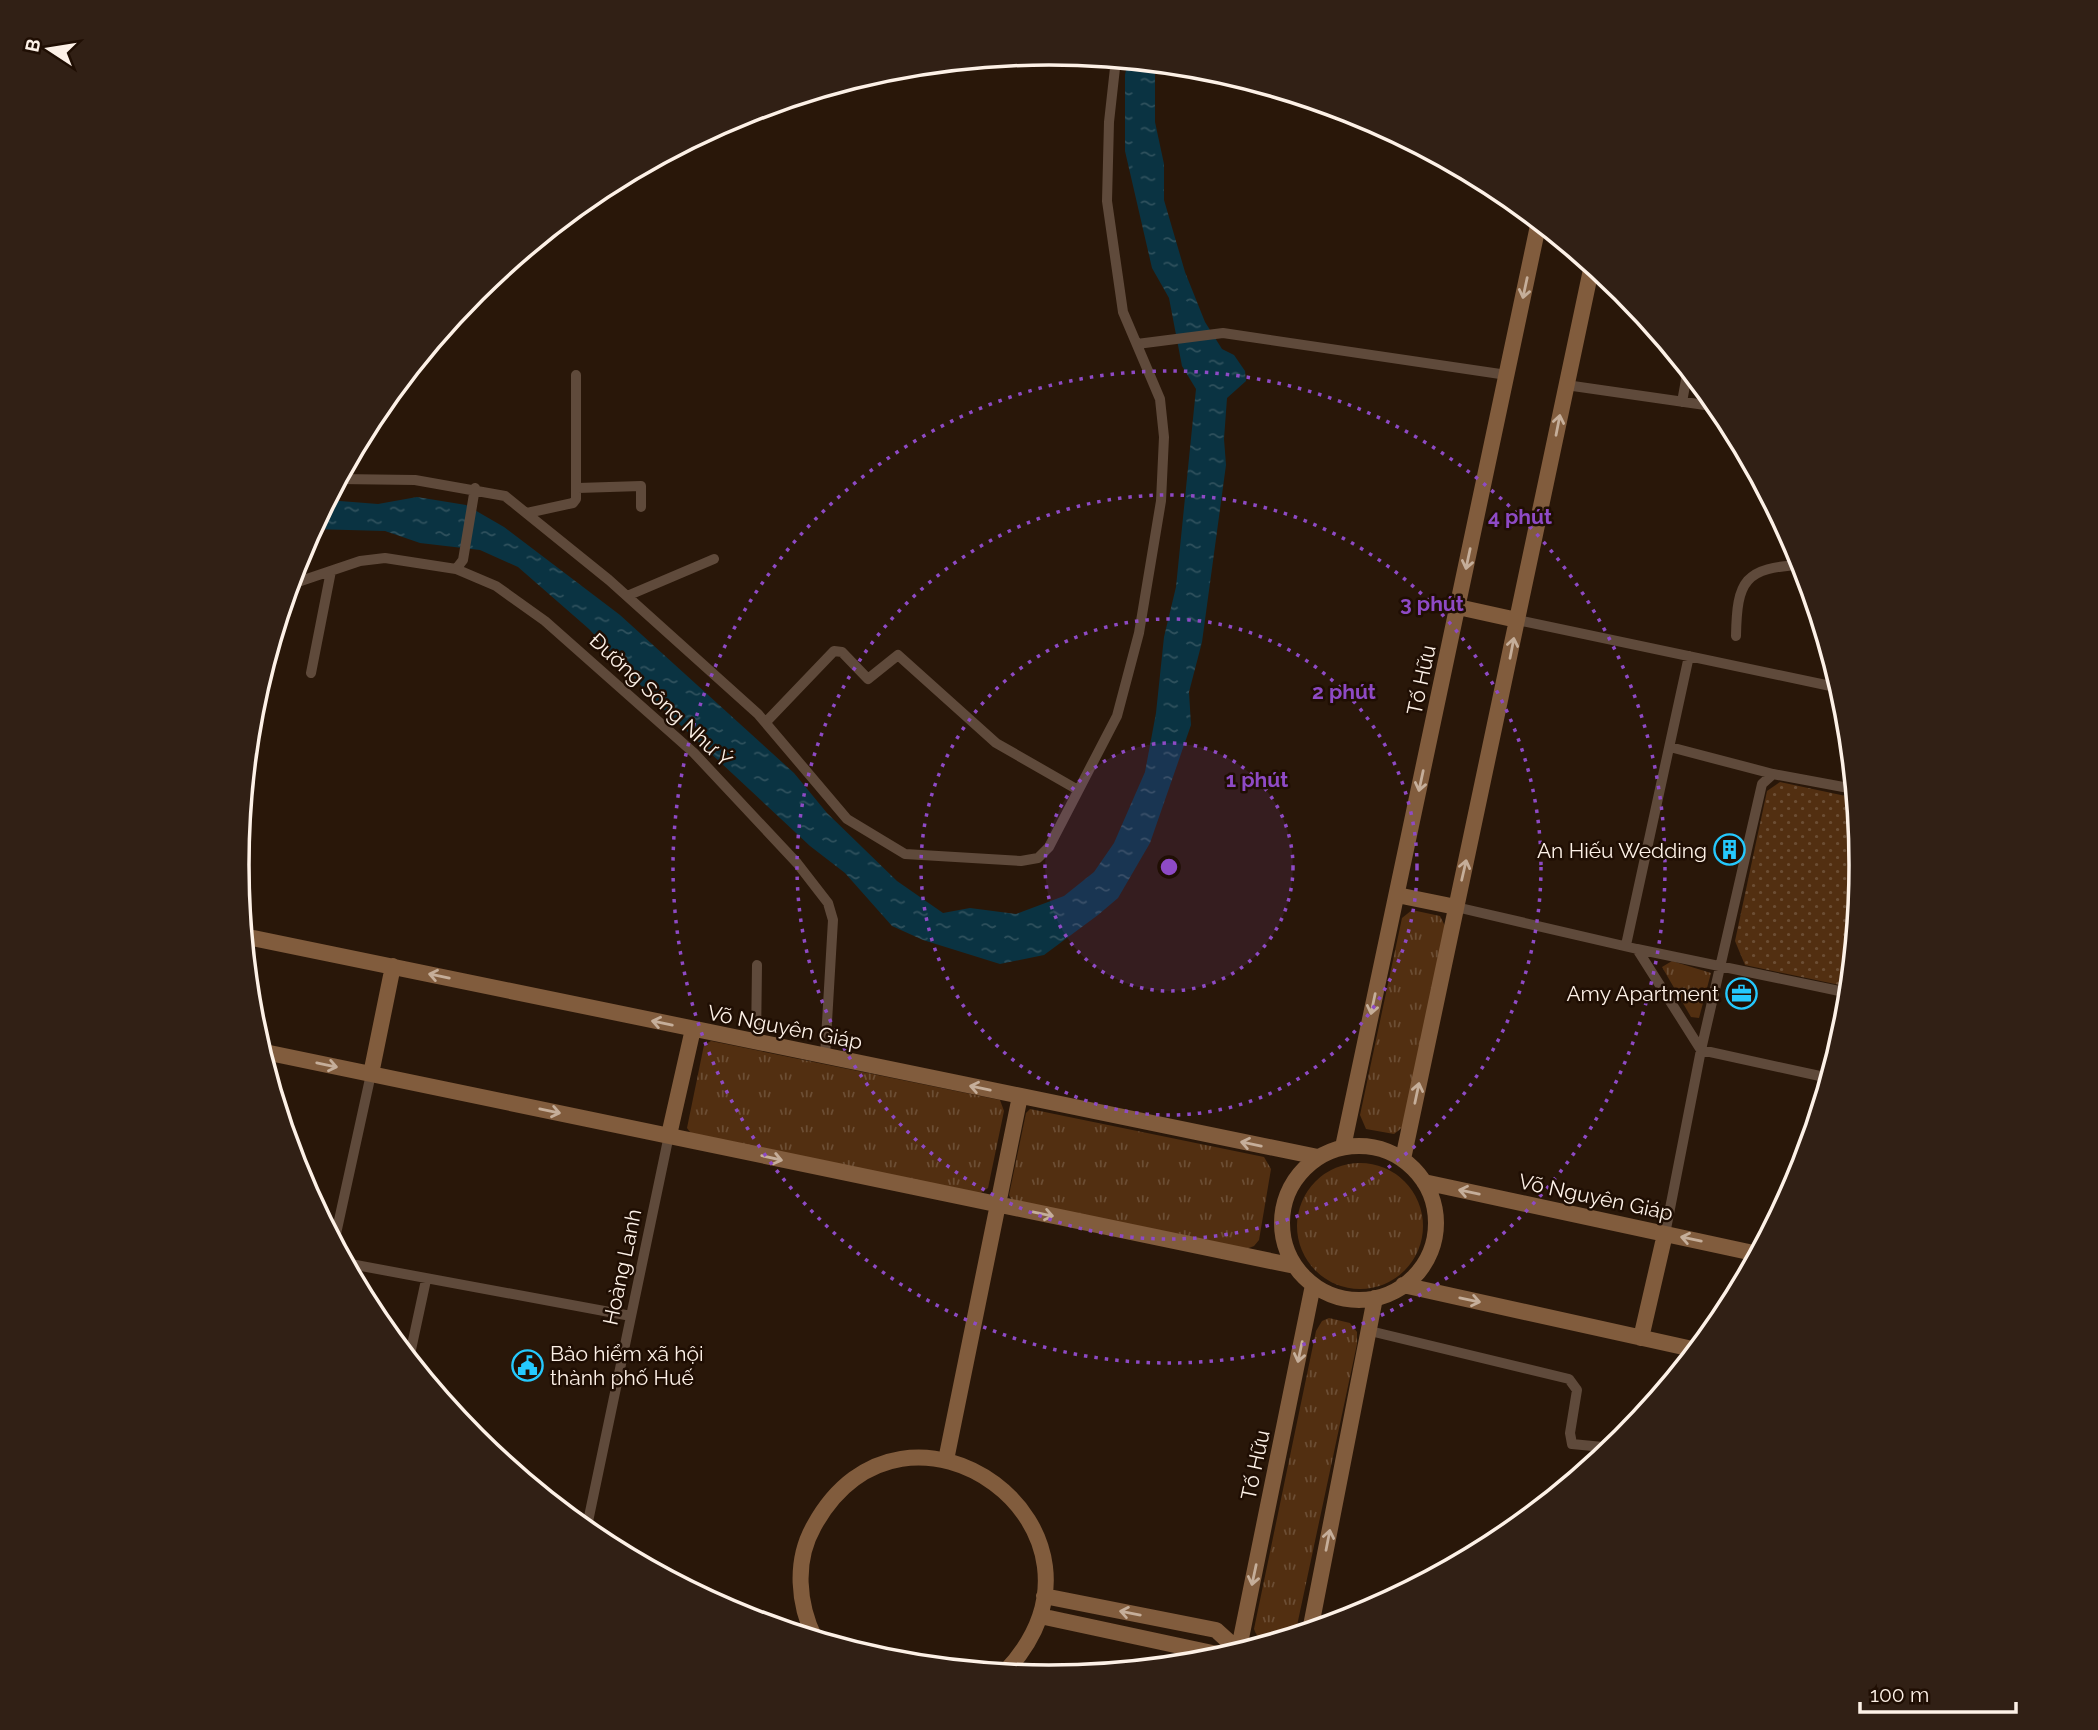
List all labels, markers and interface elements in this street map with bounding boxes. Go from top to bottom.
north arrow [14,14,84,84]
text: B [20,37,44,54]
one-way arrow [1518,276,1532,299]
one-way arrow [1552,414,1565,437]
text: 4 phút [1488,504,1552,529]
one-way arrow [1461,547,1475,570]
text: 3 phút [1400,591,1464,616]
street label: Đường Sông Như Ý [585,628,738,773]
one-way arrow [1505,637,1519,660]
street label: Tố Hữu [1401,643,1441,717]
text: 2 phút [1312,679,1376,704]
text: 1 phút [1226,767,1288,792]
one-way arrow [1413,769,1427,792]
building icon: An Hiếu Wedding [1713,833,1747,867]
place label: An Hiếu Wedding [1537,838,1707,863]
centre of rings [1157,855,1181,879]
one-way arrow [1458,859,1472,882]
one-way arrow [428,968,451,982]
office icon: Amy Apartment [1725,976,1759,1010]
place label: Amy Apartment [1566,981,1719,1006]
one-way arrow [1366,992,1380,1015]
street label: Võ Nguyên Giáp [705,1000,865,1054]
one-way arrow [651,1015,674,1029]
one-way arrow [315,1058,338,1072]
one-way arrow [969,1081,992,1094]
one-way arrow [1410,1082,1424,1105]
one-way arrow [538,1104,561,1118]
one-way arrow [1240,1136,1263,1150]
one-way arrow [761,1153,783,1166]
street label: Võ Nguyên Giáp [1517,1168,1675,1226]
one-way arrow [1458,1184,1481,1198]
street label: Hoàng Lanh [598,1207,646,1327]
one-way arrow [1031,1208,1054,1222]
one-way arrow [1680,1232,1703,1246]
one-way arrow [1458,1294,1481,1308]
one-way arrow [1292,1340,1306,1363]
place label: Bảo hiểm xã hội thành phố Huế [550,1341,704,1390]
public building icon: Bảo hiểm xã hội thành phố Huế [510,1348,544,1382]
street label: Tố Hữu [1235,1428,1275,1502]
one-way arrow [1322,1529,1335,1552]
one-way arrow [1246,1563,1260,1586]
one-way arrow [1119,1606,1142,1620]
scale bar [1860,1670,2016,1714]
text: 100 m [1870,1682,1929,1707]

